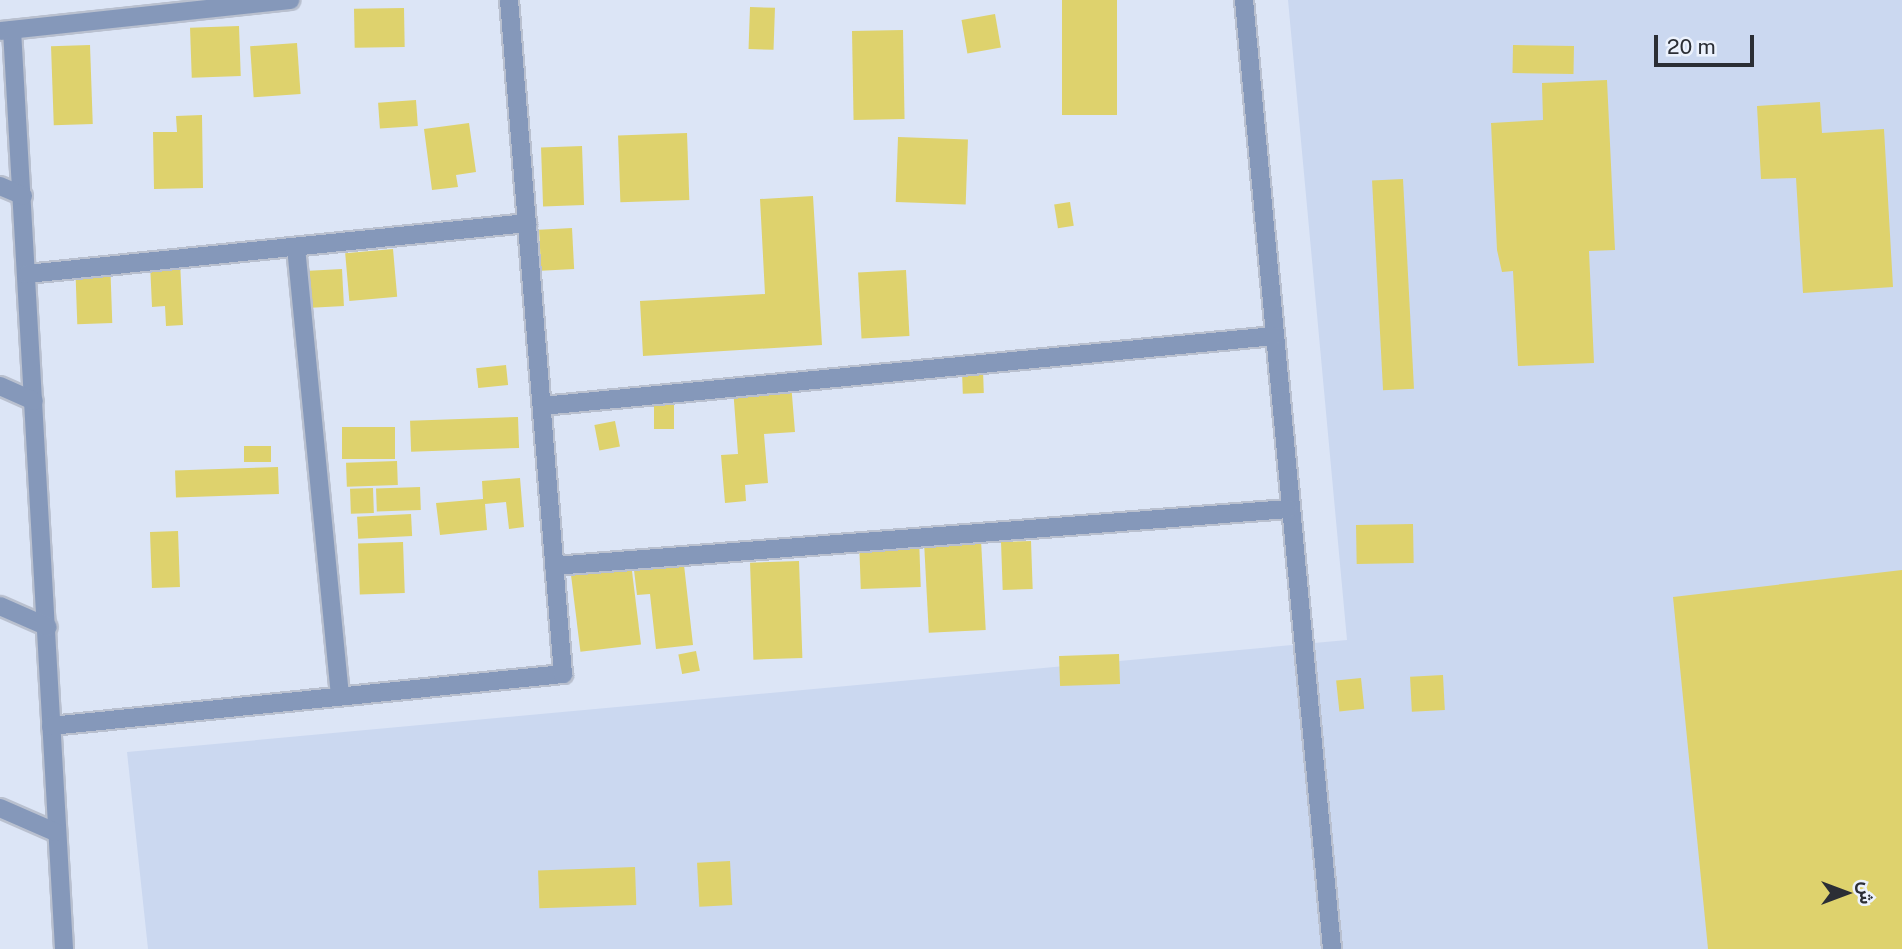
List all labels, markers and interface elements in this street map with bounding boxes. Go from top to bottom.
scale bar [1657,21,1757,65]
text: 20 m [1667,34,1716,59]
north arrow [1811,858,1881,928]
text: ش [1856,882,1878,904]

